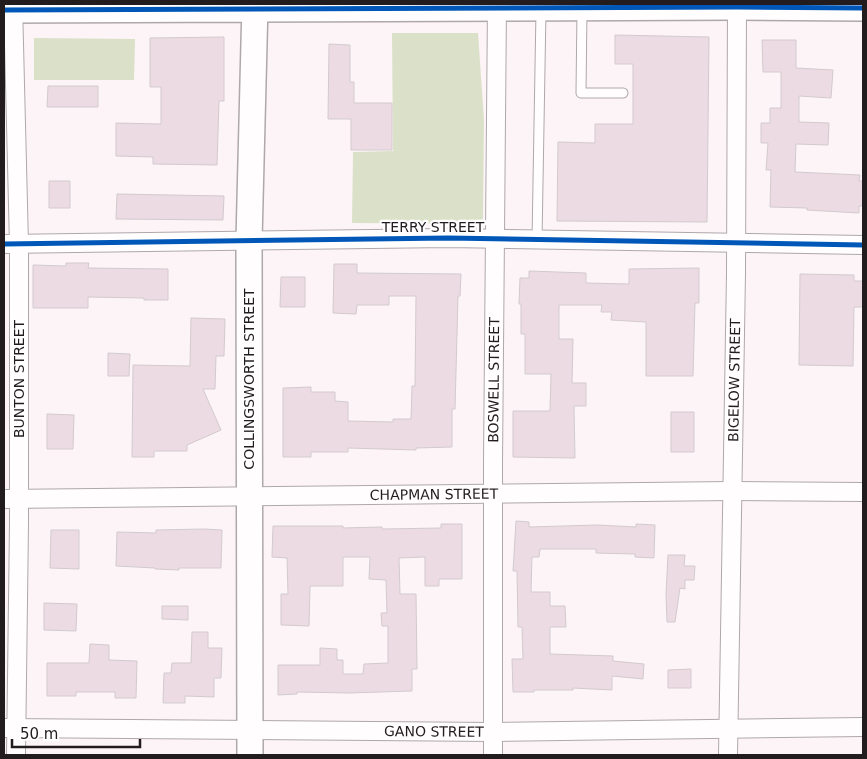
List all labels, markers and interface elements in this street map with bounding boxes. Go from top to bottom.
street label: TERRY STREET [381,219,485,235]
street label: COLLINGSWORTH STREET [241,288,257,470]
street label: BOSWELL STREET [485,317,502,443]
street label: BIGELOW STREET [725,318,743,442]
street label: BUNTON STREET [11,319,27,438]
street label: CHAPMAN STREET [370,486,499,503]
scale bar [12,716,140,748]
street label: GANO STREET [384,723,484,740]
text: 50 m [20,725,58,743]

